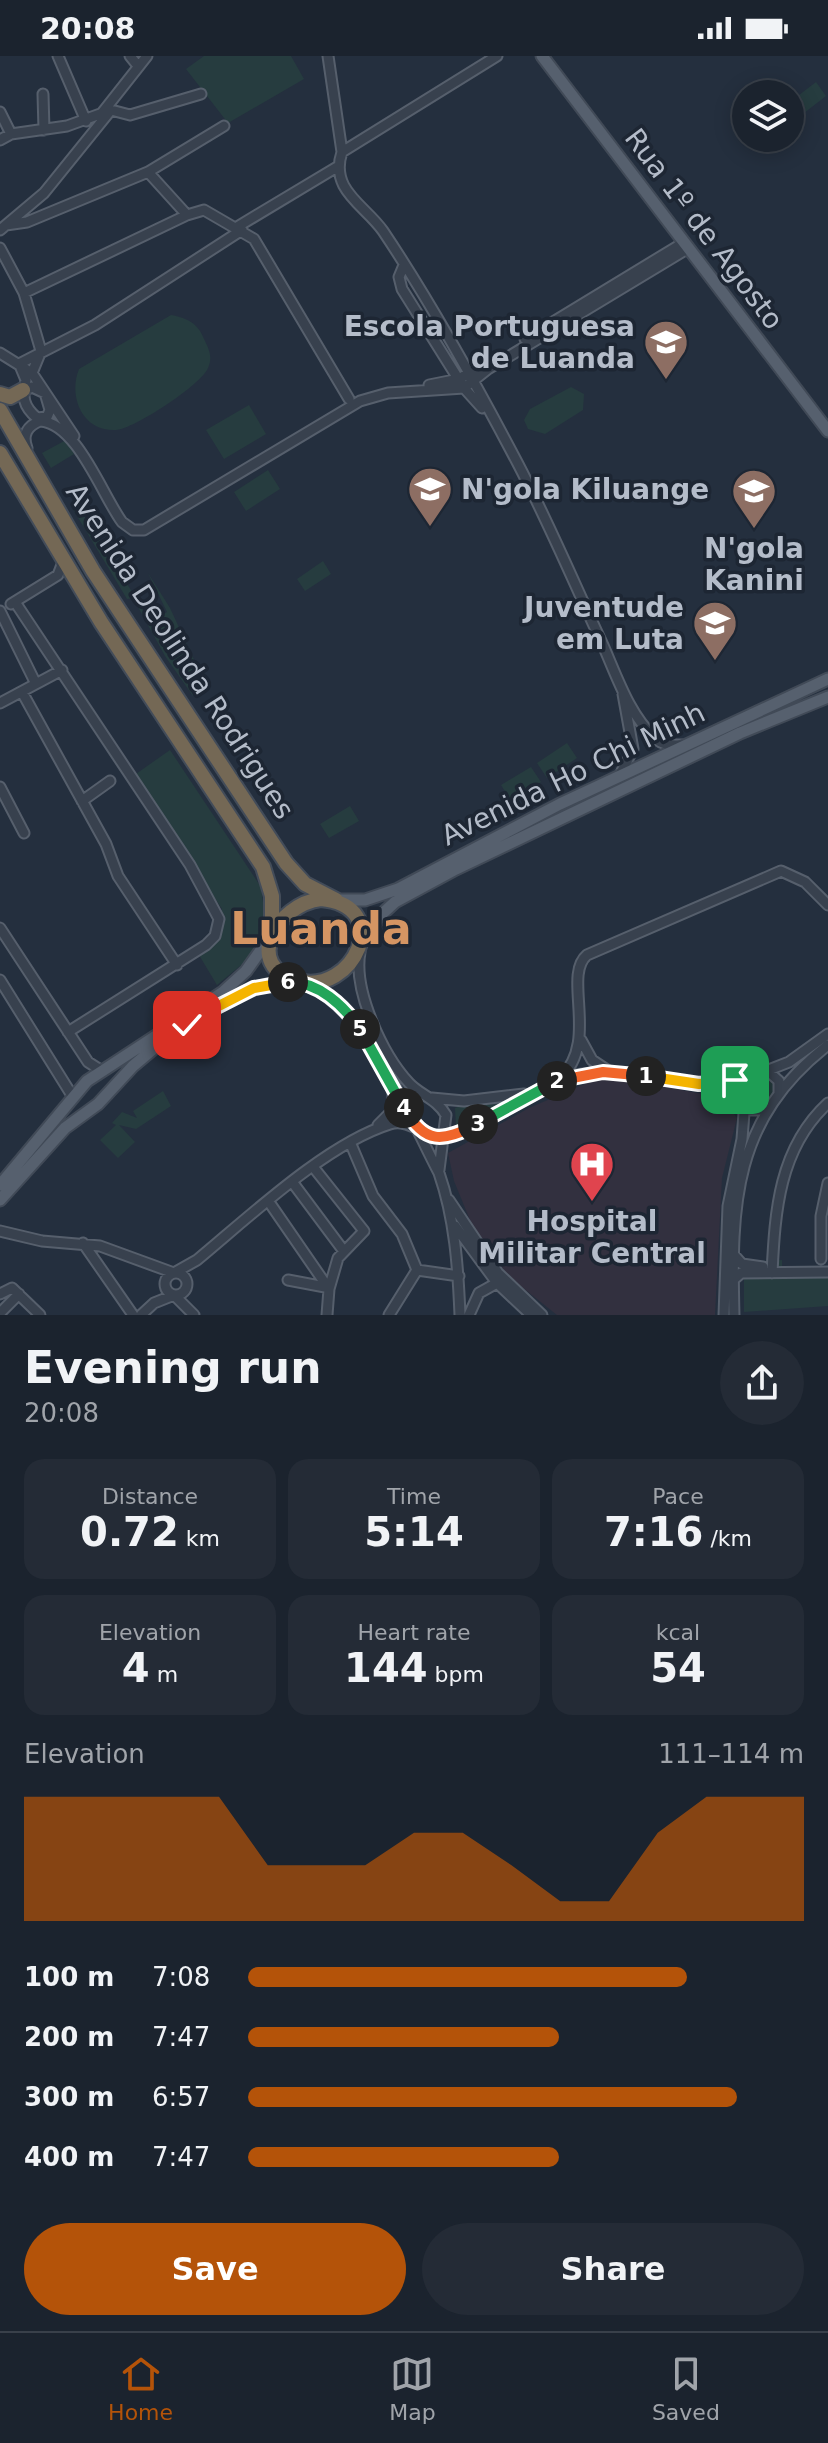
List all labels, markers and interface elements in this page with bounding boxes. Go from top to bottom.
text: 20:08 [40,11,136,46]
map controls [732,80,804,152]
button: layers [732,80,804,152]
street label: Rua 1º de Agosto [618,122,790,336]
place label: Escola Portuguesa de Luanda [344,310,635,375]
school or university icon: Escola Portuguesa de Luanda [642,318,690,381]
school or university icon: N'gola Kiluange [406,465,454,528]
school or university icon: N'gola Kanini [730,467,778,530]
place label: N'gola Kiluange [461,473,709,506]
street label: Avenida Deolinda Rodrigues [59,477,301,825]
place label: N'gola Kanini [704,532,804,597]
place label: Juventude em Luta [522,591,684,656]
school or university icon: Juventude em Luta [691,599,739,662]
street label: Avenida Ho Chi Minh [436,696,710,852]
district label: Luanda [230,903,412,954]
pin: 6 [268,962,308,1002]
text: 6 [280,969,296,994]
pin [153,991,221,1059]
icon: check [165,1003,209,1047]
pin: 5 [340,1009,380,1049]
text: 5 [352,1016,368,1041]
pin [701,1046,769,1114]
pin: 1 [626,1056,666,1096]
icon: arrive [713,1058,757,1102]
pin: 2 [537,1061,577,1101]
text: 1 [638,1063,654,1088]
text: 2 [549,1068,565,1093]
pin: 4 [384,1088,424,1128]
text: 4 [396,1095,412,1120]
pin: 3 [458,1104,498,1144]
text: 3 [470,1111,486,1136]
hospital icon: Hospital Militar Central [568,1140,616,1203]
place label: Hospital Militar Central [478,1205,706,1270]
button: share [720,1341,804,1425]
text: Evening run [24,1342,321,1393]
text: 20:08 [24,1398,99,1428]
text: Distance [102,1484,198,1509]
text: Time [387,1484,441,1509]
text: Pace [652,1484,704,1509]
text: 0.72 [80,1509,179,1555]
text: 5:14 [364,1509,464,1555]
text: 7:16 [604,1509,703,1555]
text: km [179,1526,220,1551]
text: /km [703,1526,752,1551]
text: Elevation [99,1620,201,1645]
text: Heart rate [358,1620,470,1645]
text: kcal [656,1620,700,1645]
text: 4 [122,1645,150,1691]
text: 144 [344,1645,428,1691]
text: 54 [650,1645,706,1691]
text: m [150,1662,178,1687]
text: bpm [428,1662,484,1687]
text: Elevation [24,1739,145,1769]
text: 111–114 m [658,1739,804,1769]
text: 100 m [24,1962,114,1992]
text: 7:08 [152,1962,210,1992]
text: 200 m [24,2022,114,2052]
text: 7:47 [152,2022,210,2052]
text: 300 m [24,2082,114,2112]
text: 6:57 [152,2082,210,2112]
text: 400 m [24,2142,114,2172]
text: 7:47 [152,2142,210,2172]
button: Save [24,2223,406,2315]
button: Share [422,2223,804,2315]
tab: Home [108,2352,173,2425]
tab: Map [389,2352,436,2425]
tab: Saved [652,2352,720,2425]

